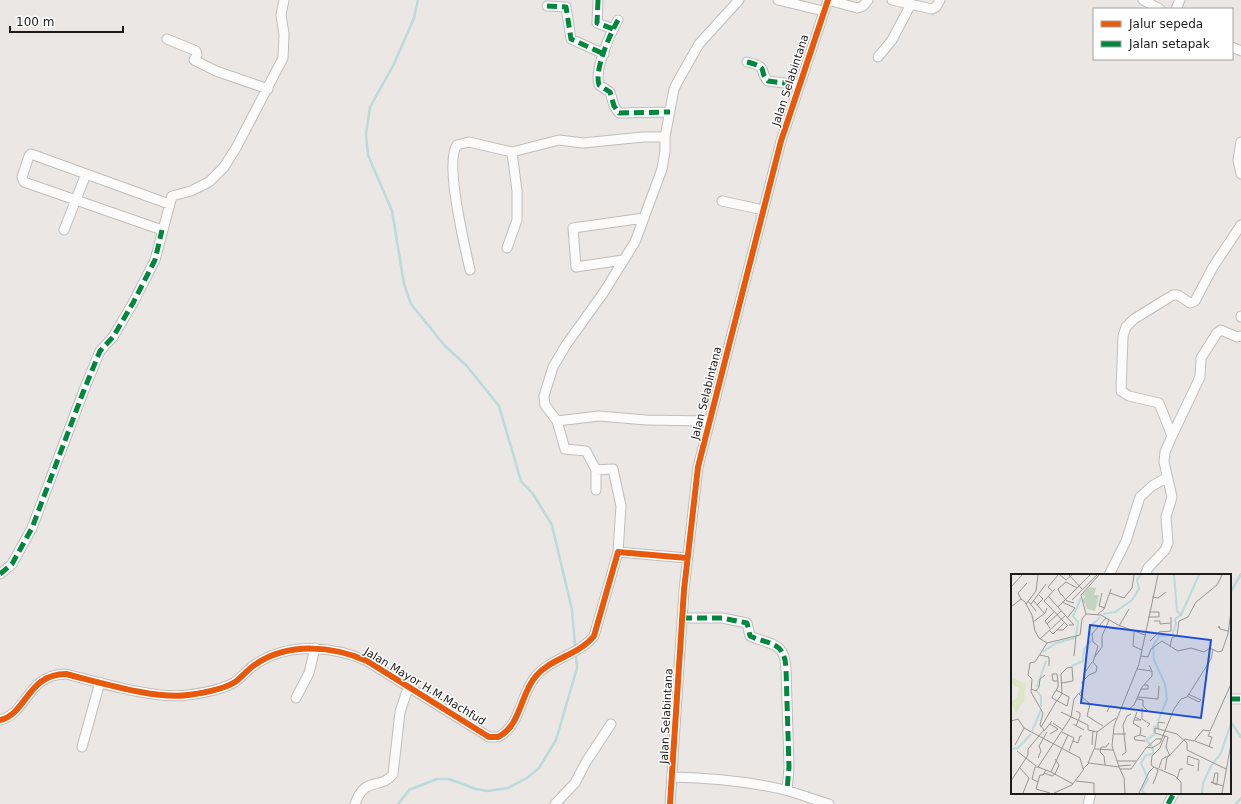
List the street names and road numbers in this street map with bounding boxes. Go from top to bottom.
street label: Jalan Selabintana [769,33,811,129]
street label: Jalan Selabintana [688,345,724,442]
street label: Jalan Mayor H.M.Machfud [361,644,488,728]
street label: Jalan Selabintana [657,668,675,765]

